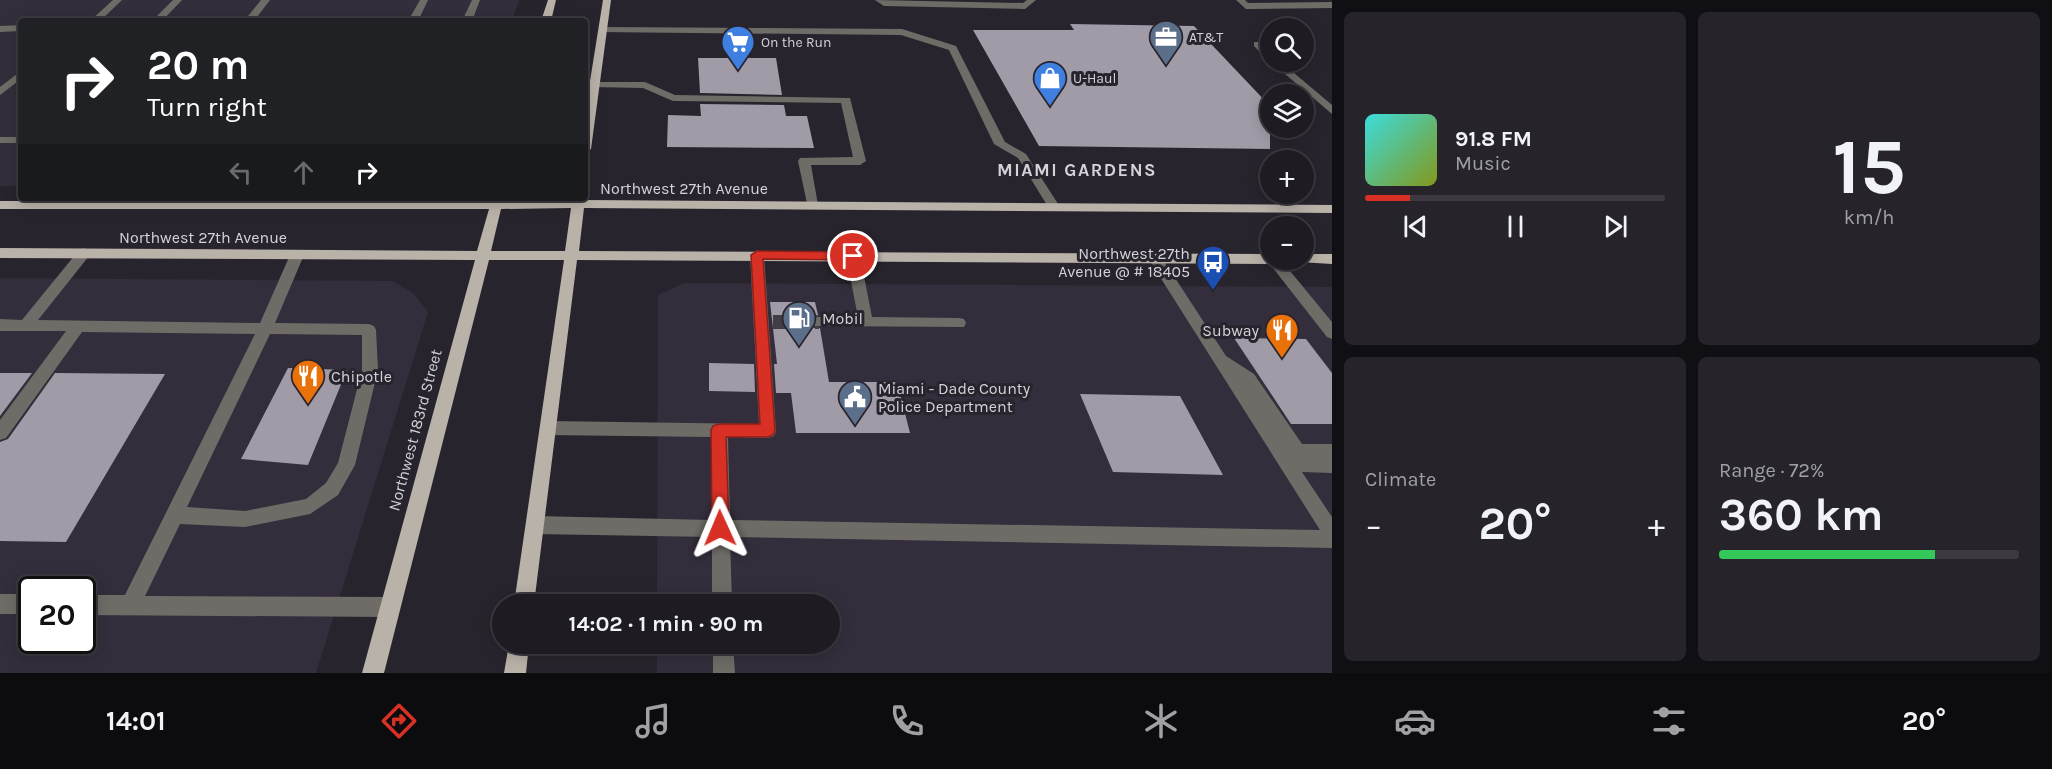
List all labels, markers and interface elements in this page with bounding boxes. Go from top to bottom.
map controls [1260,18,1314,270]
button: search [1260,18,1314,72]
office icon: AT&T [1148,19,1184,66]
supermarket icon: On the Run [720,24,756,71]
place label: AT&T [1189,29,1223,46]
place label: On the Run [761,34,832,51]
text: 20 m [147,40,249,90]
icon: right [48,42,126,120]
shop icon: U-Haul [1032,60,1068,107]
place label: U-Haul [1073,70,1116,87]
button: layers [1260,84,1314,138]
text: Turn right [147,91,267,123]
text: 15 [1832,121,1906,213]
text: 91.8 FM [1455,126,1532,152]
button: + [1260,150,1314,204]
text: Music [1455,152,1511,175]
icon: left [224,156,257,189]
icon: ahead [287,156,320,189]
icon: right [350,156,383,189]
district label: MIAMI GARDENS [997,159,1157,181]
street label: Northwest 27th Avenue [600,179,768,198]
text: km/h [1844,206,1894,229]
icon: previous [1399,210,1432,243]
icon: pause [1499,210,1532,243]
icon: next [1599,210,1632,243]
button: − [1260,216,1314,270]
street label: Northwest 27th Avenue [119,228,287,247]
pin [827,230,878,281]
icon: arrive [836,239,869,272]
place label: Northwest 27th Avenue @ # 18405 [1058,244,1190,281]
bus stop icon: Northwest 27th Avenue @ # 18405 [1195,244,1231,291]
fuel station icon: Mobil [781,300,817,347]
place label: Mobil [822,309,863,328]
restaurant icon: Subway [1264,312,1300,359]
place label: Subway [1202,321,1260,340]
street label: Northwest 183rd Street [384,347,446,513]
restaurant icon: Chipotle [290,358,326,405]
place label: Chipotle [331,367,392,386]
public building icon: Miami - Dade County Police Department [837,379,873,426]
place label: Miami - Dade County Police Department [878,379,1031,416]
text: Range · 72% [1719,459,1824,482]
text: Climate [1365,468,1436,491]
text: 360 km [1719,489,1883,541]
position arrow [688,496,752,560]
text: 20° [1478,498,1552,550]
text: − [1365,506,1382,544]
text: + [1648,506,1665,544]
speed limit sign: 20 [18,576,96,654]
text: 14:02 · 1 min · 90 m [569,611,763,637]
icon: directions [378,700,420,742]
icon: music [632,700,674,742]
icon: phone [886,700,928,742]
icon: climate [1140,700,1182,742]
icon: car [1394,700,1436,742]
icon: filters [1648,700,1690,742]
text: 14:01 [106,705,166,737]
text: 20° [1902,705,1946,737]

